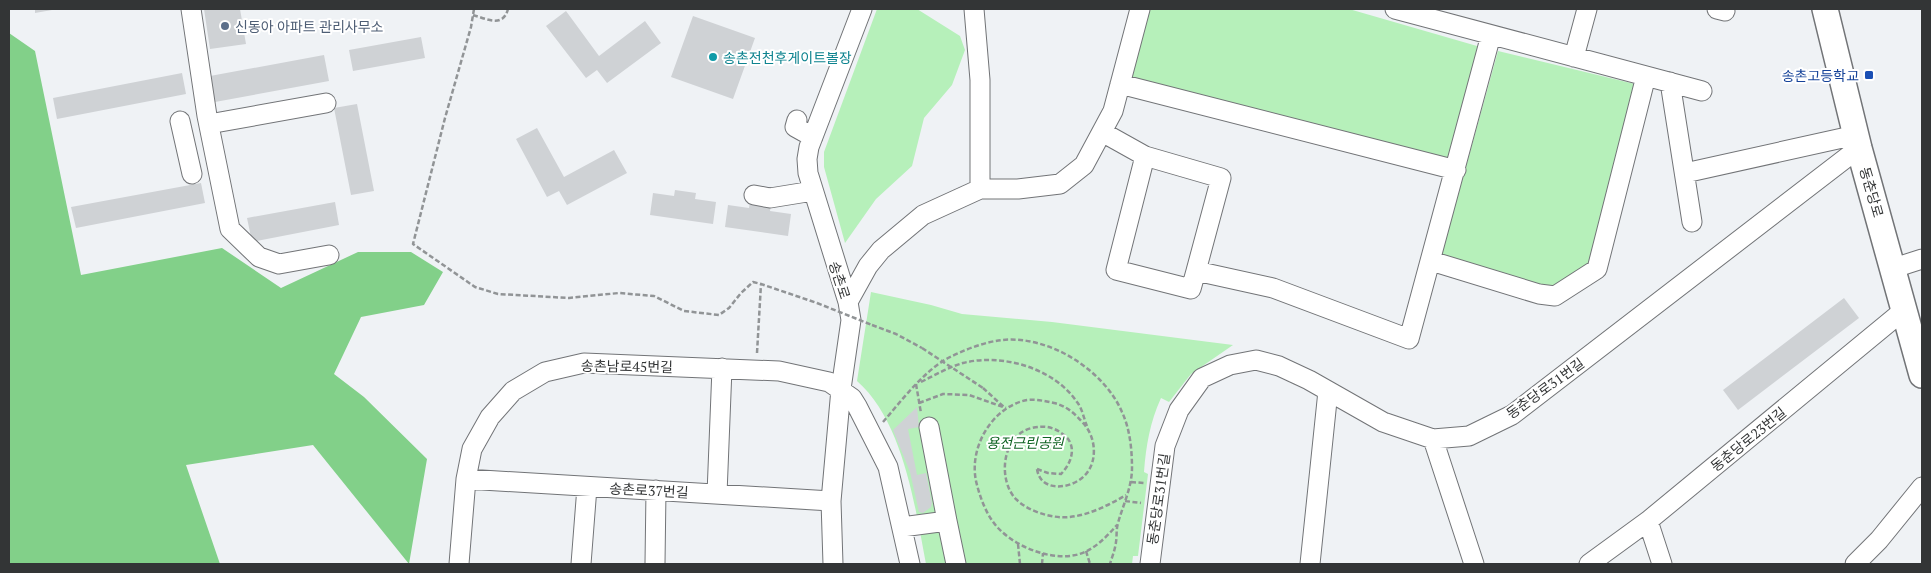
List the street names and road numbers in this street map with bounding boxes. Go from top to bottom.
street label: 동춘당로 [1856,165,1888,219]
street label: 송촌로 [825,259,855,301]
street label: 동춘당로31번길 [1502,353,1588,423]
street label: 송촌남로45번길 [581,356,673,376]
street label: 동춘당로23번길 [1706,403,1790,475]
street label: 동춘당로31번길 [1142,452,1174,546]
street label: 송촌로37번길 [609,478,689,502]

